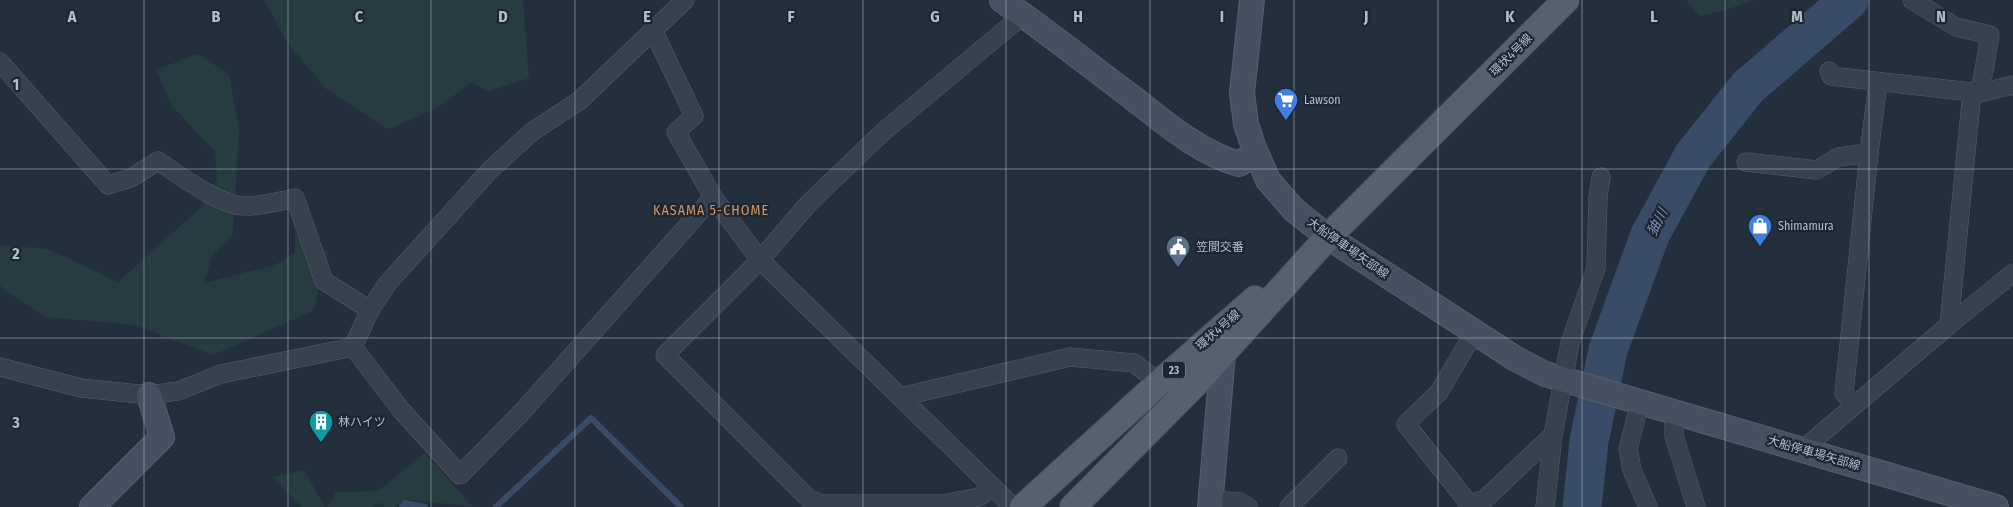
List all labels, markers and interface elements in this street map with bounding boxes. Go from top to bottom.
text: A [67,7,77,26]
text: B [212,7,221,26]
text: C [355,7,364,26]
text: D [498,7,508,26]
text: E [643,7,651,26]
text: F [787,7,795,26]
text: G [930,7,940,26]
text: H [1073,7,1083,26]
text: I [1220,7,1224,26]
text: J [1363,7,1368,26]
text: K [1505,7,1515,26]
text: L [1650,7,1658,26]
text: M [1791,7,1803,26]
text: N [1936,7,1946,26]
street label: 環状4号線 [1487,31,1535,79]
text: 1 [13,75,19,94]
supermarket icon: Lawson [1273,87,1299,121]
place label: Lawson [1304,93,1341,107]
district label: KASAMA 5-CHOME [653,202,769,219]
water label: 㹨川 [1644,204,1672,239]
shop icon: Shimamura [1747,213,1773,247]
street label: 大船停車場矢部線 [1305,215,1391,281]
place label: Shimamura [1778,219,1834,233]
public building icon: 笠間交番 [1165,234,1191,268]
place label: 笠間交番 [1196,240,1244,254]
text: 2 [11,244,20,263]
street label: 環状4号線 [1193,307,1243,353]
road number: 23 [1163,362,1185,378]
building icon: 林ハイツ [308,409,334,443]
text: 3 [11,413,20,432]
place label: 林ハイツ [338,415,386,429]
street label: 大船停車場矢部線 [1766,433,1862,473]

